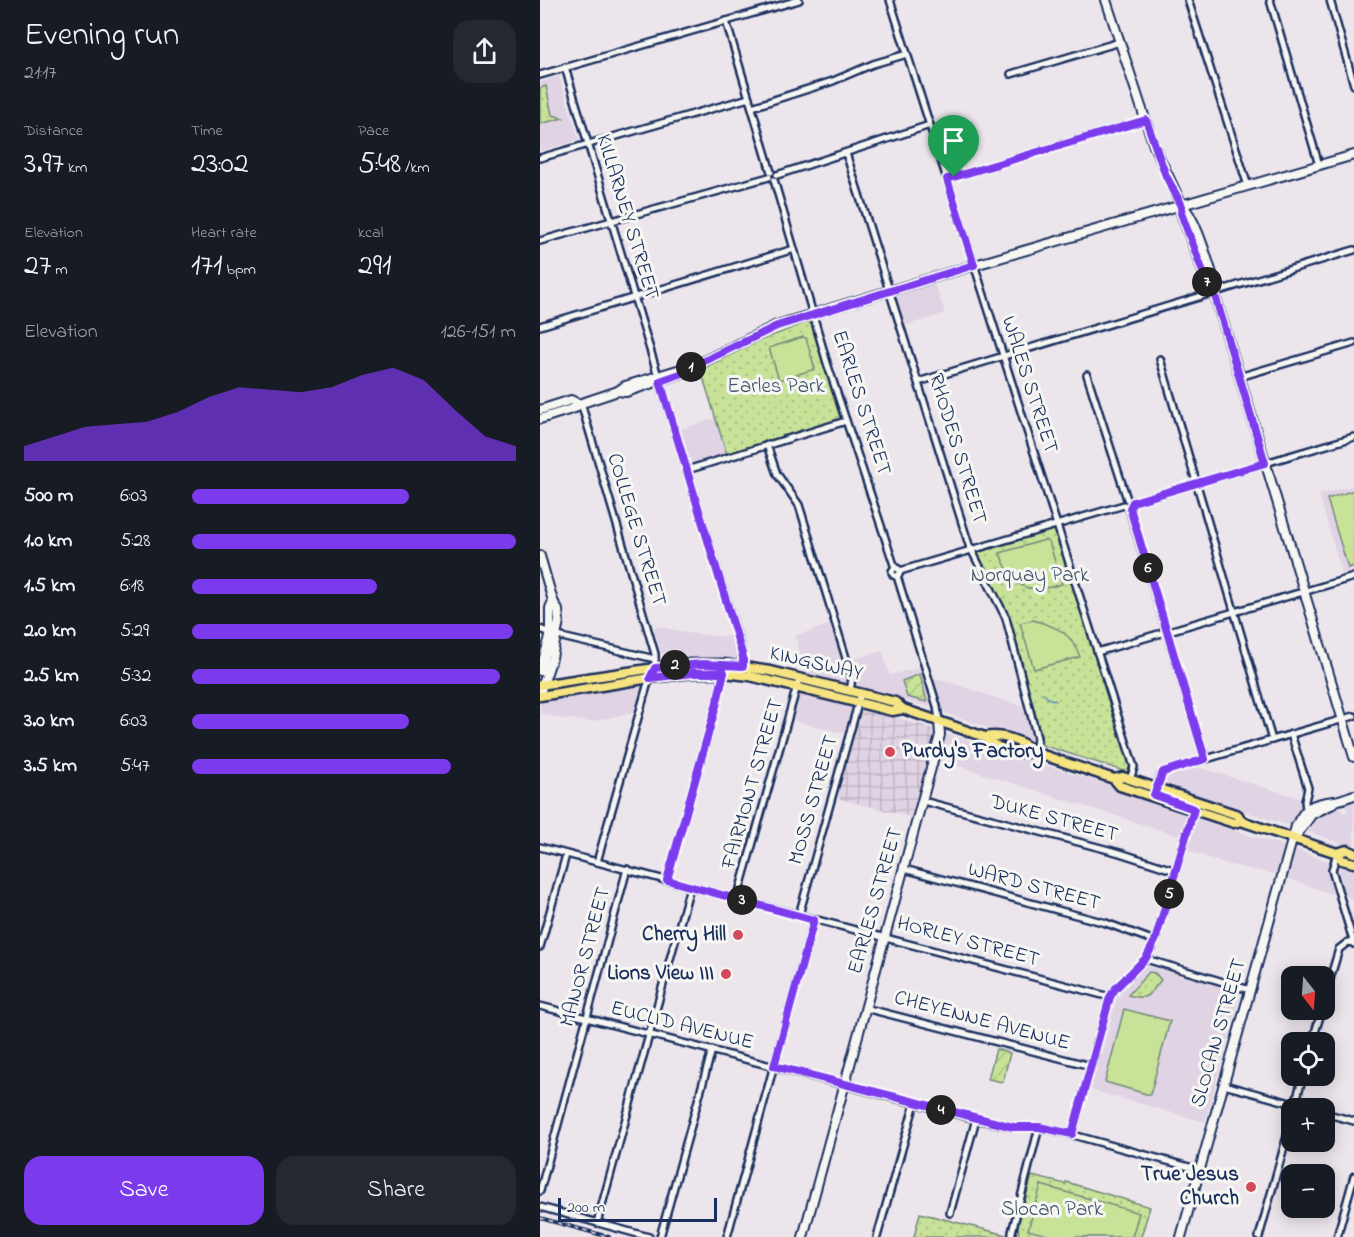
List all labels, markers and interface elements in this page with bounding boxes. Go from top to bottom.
text: Evening run [24,12,179,60]
button: share [453,20,516,83]
text: 21:17 [24,59,57,88]
pin [928,115,979,177]
text: Distance [24,119,83,143]
text: Time [191,119,223,143]
text: Pace [358,119,389,143]
icon: arrive [937,124,970,157]
street label: KILLARNEY STREET [588,131,666,303]
text: 3.97 [24,143,64,187]
text: 23:02 [191,143,249,187]
text: 5:48 [358,143,401,187]
text: km [64,156,87,180]
text: /km [401,156,430,180]
text: Elevation [24,221,83,245]
text: Heart rate [191,221,257,245]
text: kcal [358,221,383,245]
text: 27 [24,245,51,289]
text: 171 [191,245,222,289]
text: 291 [358,245,391,289]
text: m [51,258,68,282]
text: bpm [222,258,256,282]
pin: 7 [1192,267,1222,297]
text: 7 [1204,270,1210,294]
street label: WALES STREET [993,312,1065,458]
text: Elevation [24,318,98,347]
text: 126–151 m [440,318,516,347]
street label: EARLES STREET [823,327,899,479]
pin: 1 [676,352,706,382]
text: 1 [688,355,694,379]
street label: RHODES STREET [920,370,994,528]
park label: Earles Park [727,372,825,402]
street label: COLLEGE STREET [598,450,674,610]
text: 500 m [24,482,73,511]
text: 6:03 [120,482,147,511]
text: 1.0 km [24,527,72,556]
text: 5:28 [120,527,151,556]
pin: 6 [1133,553,1163,583]
text: 6 [1144,556,1152,580]
park label: Norquay Park [971,561,1090,593]
text: 1.5 km [24,572,75,601]
text: 6:18 [120,572,144,601]
text: 2.0 km [24,617,76,646]
text: 5:29 [120,617,149,646]
street label: KINGSWAY [766,639,866,689]
pin: 2 [660,650,690,680]
text: 2 [671,653,679,677]
text: 2.5 km [24,662,79,691]
text: 5:32 [120,662,151,691]
street label: FAIRMONT STREET [714,695,792,874]
text: 3.0 km [24,707,74,736]
text: 6:03 [120,707,147,736]
street label: MOSS STREET [781,732,847,868]
place label: Purdy's Factory [902,737,1044,769]
marker: Purdy's Factory [883,745,897,759]
text: 3.5 km [24,752,77,781]
text: 5:47 [120,752,150,781]
street label: DUKE STREET [986,787,1121,851]
street label: EARLES STREET [841,824,911,978]
street label: WARD STREET [964,855,1104,919]
pin: 5 [1154,879,1184,909]
text: 5 [1164,882,1174,906]
street label: MANOR STREET [553,884,619,1030]
pin: 3 [727,885,757,915]
text: 3 [739,888,745,912]
street label: HORLEY STREET [893,909,1043,975]
place label: Cherry Hill [642,920,726,952]
marker: Cherry Hill [731,928,745,942]
street label: SLOCAN STREET [1183,955,1255,1111]
place label: Lions View III [607,959,714,989]
north arrow [1281,966,1335,1020]
map controls [1281,966,1335,1218]
marker: Lions View III [719,967,733,981]
street label: CHEYENNE AVENUE [891,983,1073,1059]
street label: EUCLID AVENUE [607,994,757,1058]
button: locate [1281,1032,1335,1086]
pin: 4 [926,1095,956,1125]
text: 4 [938,1098,944,1122]
button: + [1281,1098,1335,1152]
button: Save [24,1156,264,1225]
button: Share [276,1156,516,1225]
place label: True Jesus Church [1141,1160,1239,1214]
button: − [1281,1164,1335,1218]
marker: True Jesus Church [1244,1180,1258,1194]
scale bar [558,1195,717,1222]
park label: Slocan Park [1001,1195,1104,1225]
text: 200 m [567,1196,605,1220]

